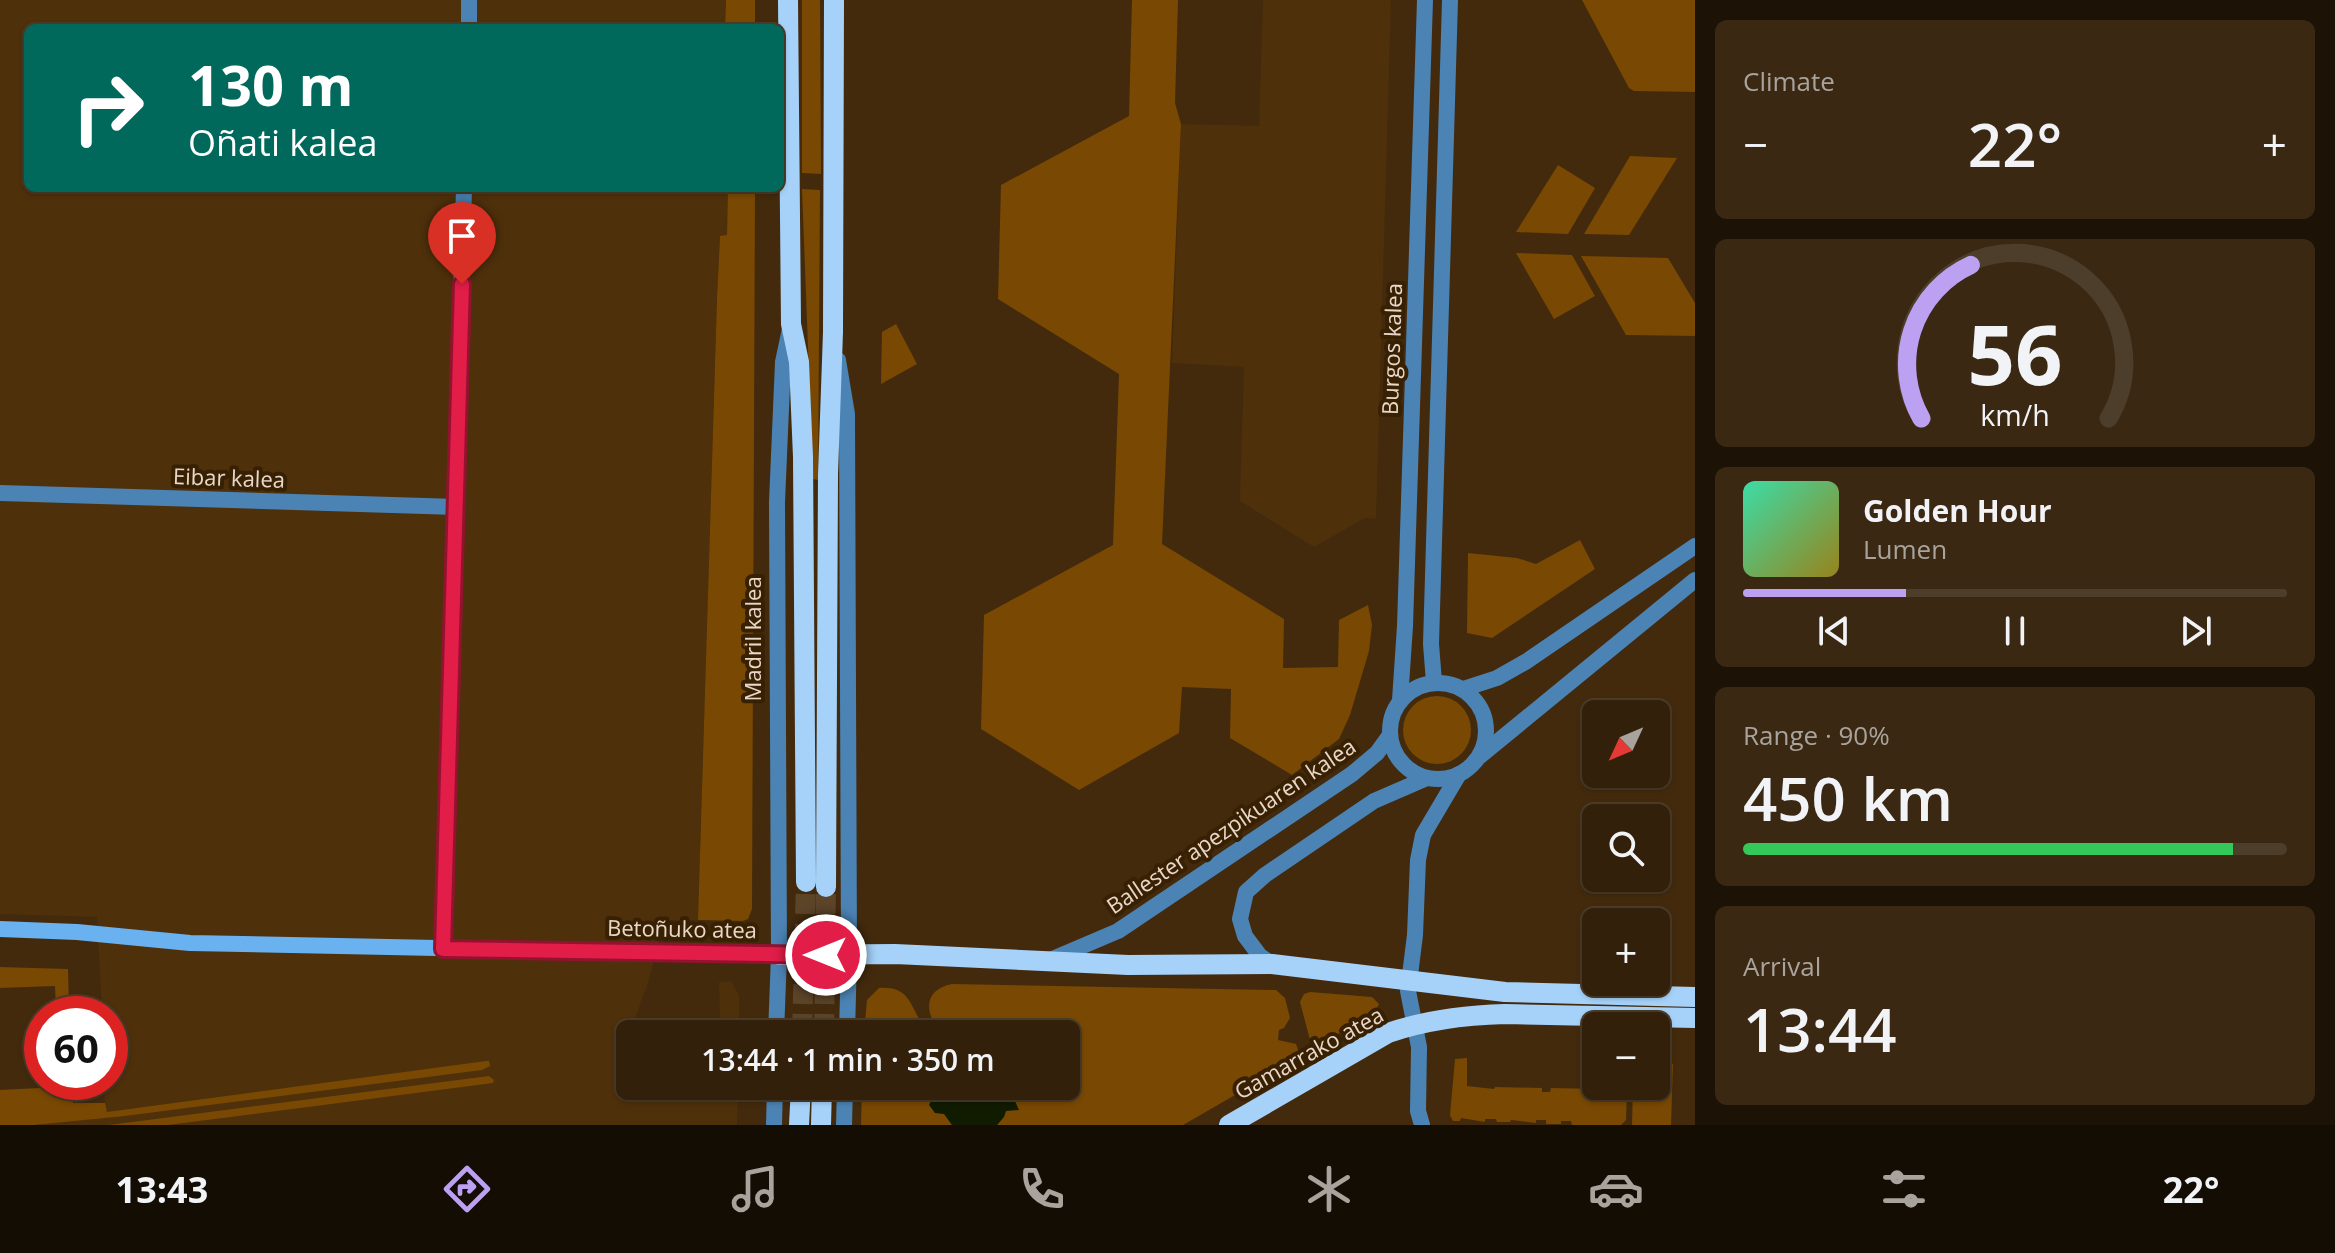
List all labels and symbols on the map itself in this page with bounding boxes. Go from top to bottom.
pin [428,202,496,284]
street label: Burgos kalea [1374,282,1408,415]
street label: Eibar kalea [172,460,286,494]
street label: Madril kalea [737,576,767,702]
north arrow [1582,700,1670,788]
street label: Ballester apezpikuaren kalea [1100,730,1361,920]
street label: Betoñuko atea [607,912,757,944]
position arrow [784,913,868,997]
speed limit sign: 60 [24,996,128,1100]
street label: Gamarrako atea [1229,999,1388,1106]

